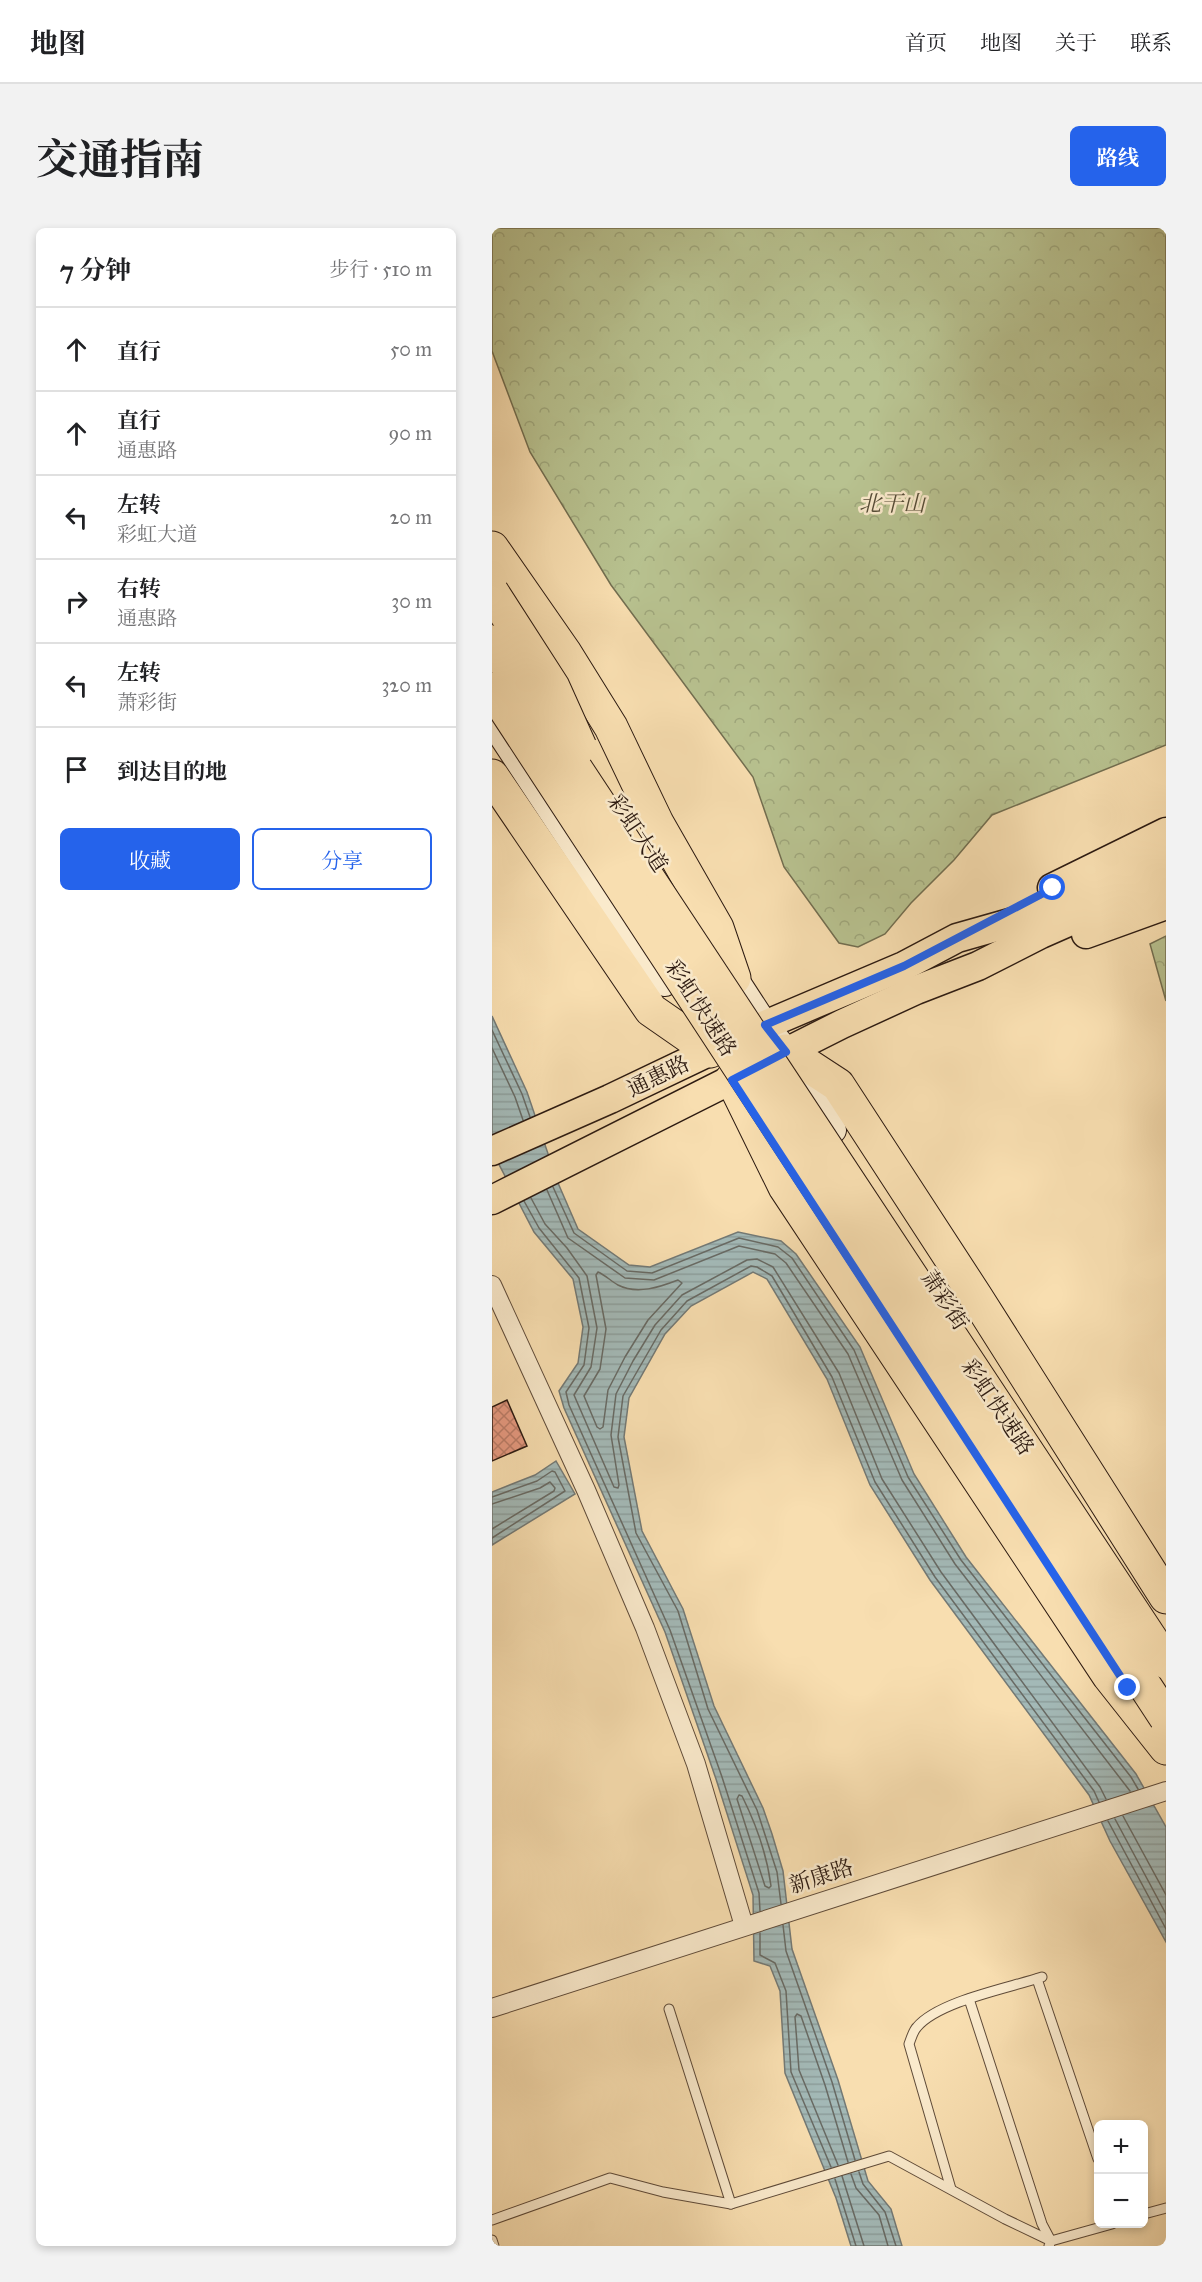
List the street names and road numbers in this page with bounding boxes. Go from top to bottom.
street label: 彩虹大道 [602,789,674,877]
street label: 彩虹快速路 [660,955,742,1061]
street label: 通惠路 [622,1049,694,1103]
street label: 萧彩街 [916,1265,974,1335]
street label: 彩虹快速路 [956,1354,1040,1460]
street label: 新康路 [785,1853,857,1899]

